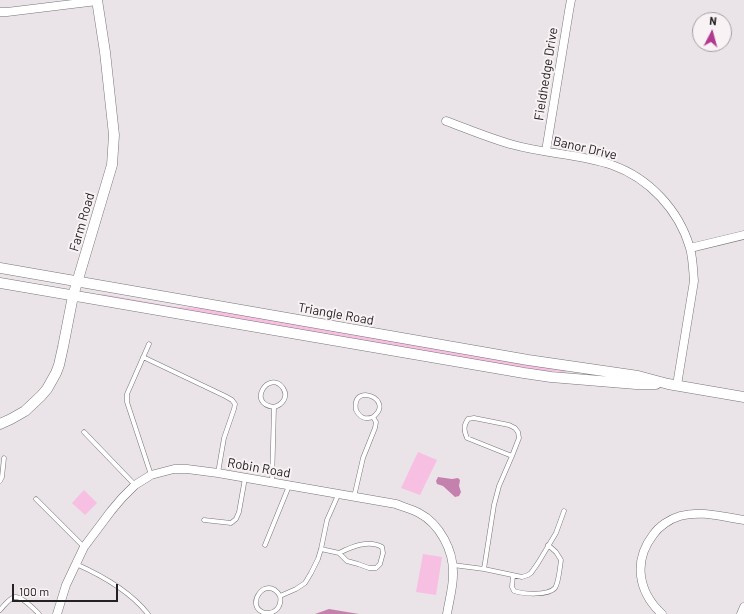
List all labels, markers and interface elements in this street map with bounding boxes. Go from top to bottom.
north arrow [692,12,732,52]
text: N [709,14,718,27]
street label: Fieldhedge Drive [531,26,561,122]
street label: Banor Drive [552,133,618,163]
street label: Farm Road [66,191,98,253]
street label: Triangle Road [297,300,375,328]
street label: Robin Road [226,455,292,481]
scale bar [14,576,120,602]
text: 100 m [19,584,49,598]

